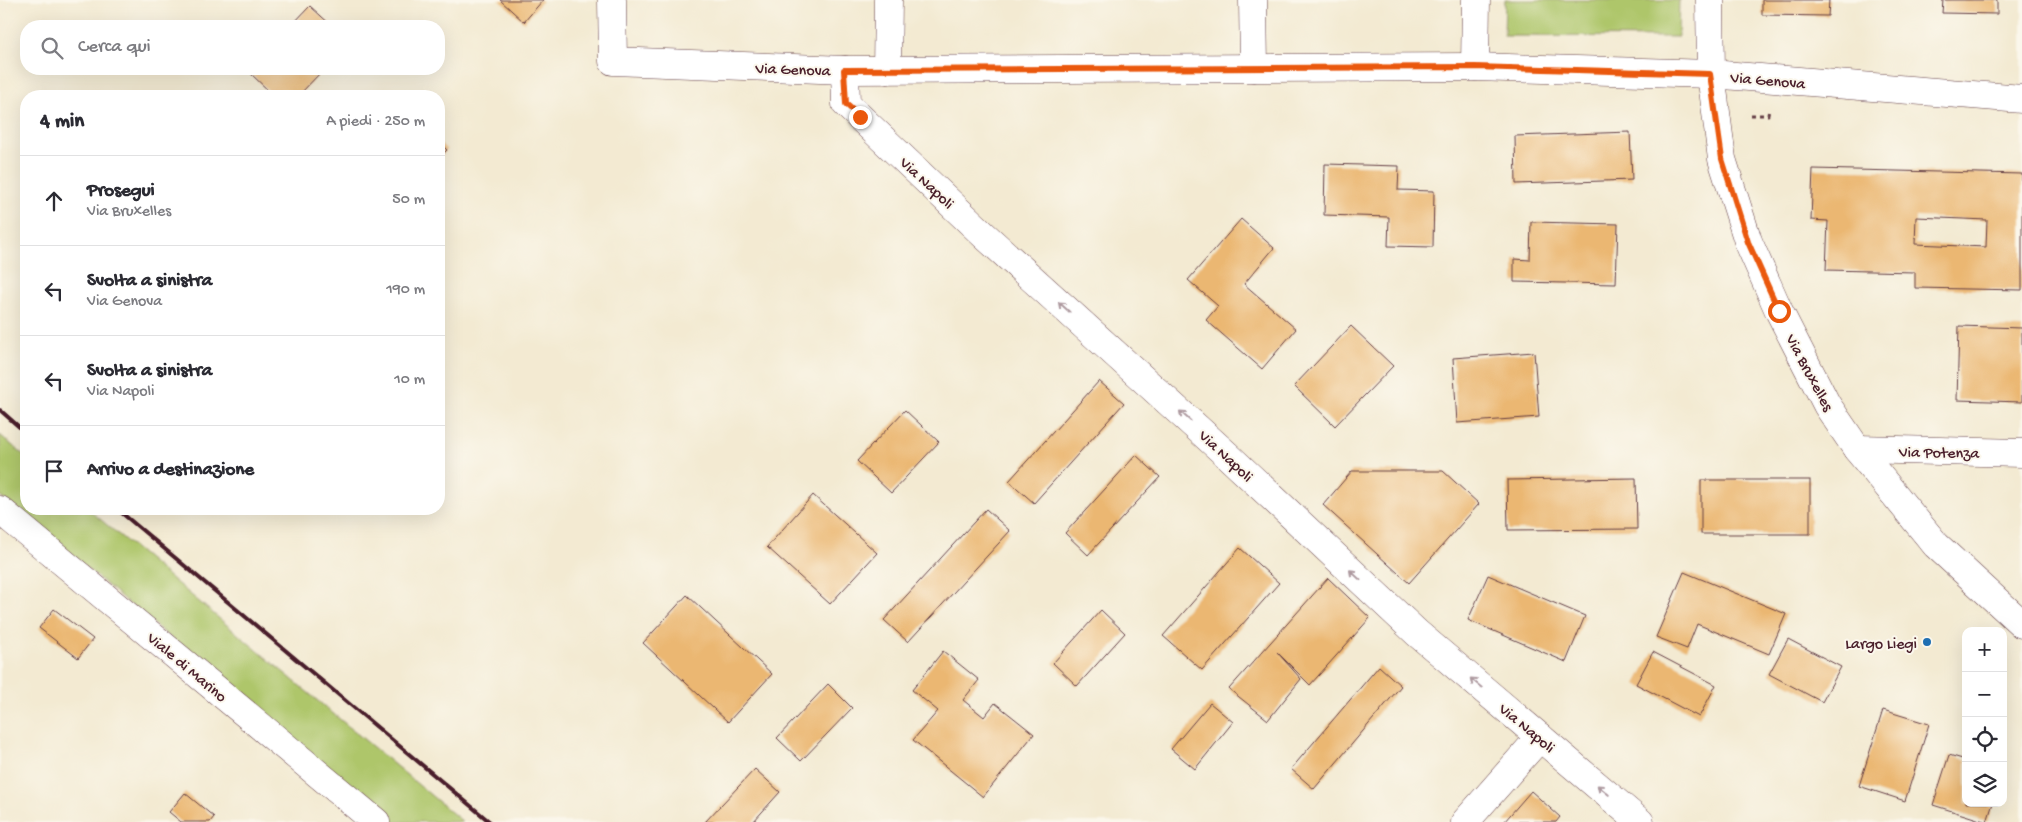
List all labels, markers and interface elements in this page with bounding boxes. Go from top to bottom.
search box [20,20,445,75]
icon: search [38,34,66,62]
text: Cerca qui [78,36,151,59]
street label: Via Genova [754,61,832,82]
street label: Via Genova [1728,70,1807,95]
route end [849,106,872,129]
text: 4 min [40,110,84,135]
text: A piedi · 250 m [326,113,425,132]
street label: Via Napoli [894,154,957,215]
text: Prosegui [87,180,155,203]
icon: ahead [40,187,68,215]
text: 50 m [392,191,425,210]
text: Via Bruxelles [87,203,171,222]
text: Svolta a sinistra [87,270,212,293]
icon: left [40,277,68,305]
text: 190 m [386,281,425,300]
text: Via Genova [87,293,162,312]
route start [1768,300,1791,323]
one-way arrow [1058,301,1071,313]
street label: Via Bruxelles [1779,331,1837,416]
text: Svolta a sinistra [87,360,212,383]
icon: left [40,367,68,395]
text: 10 m [394,371,425,390]
text: Via Napoli [87,383,155,402]
one-way arrow [1178,410,1191,422]
street label: Via Napoli [1193,427,1256,488]
street label: Via Potenza [1898,444,1980,465]
icon: arrive [40,457,68,485]
text: Arrivo a destinazione [87,459,254,482]
one-way arrow [1348,569,1361,581]
map controls [1962,627,2007,807]
button: + [1962,627,2007,672]
street label: Viale di Marino [141,629,230,708]
place label: Largo Liegi [1845,636,1917,655]
marker: Largo Liegi [1921,636,1933,648]
button: − [1962,672,2007,717]
one-way arrow [1470,677,1483,688]
street label: Via Napoli [1493,700,1558,759]
button: locate [1962,717,2007,762]
button: layers [1962,762,2007,807]
one-way arrow [1597,785,1610,796]

